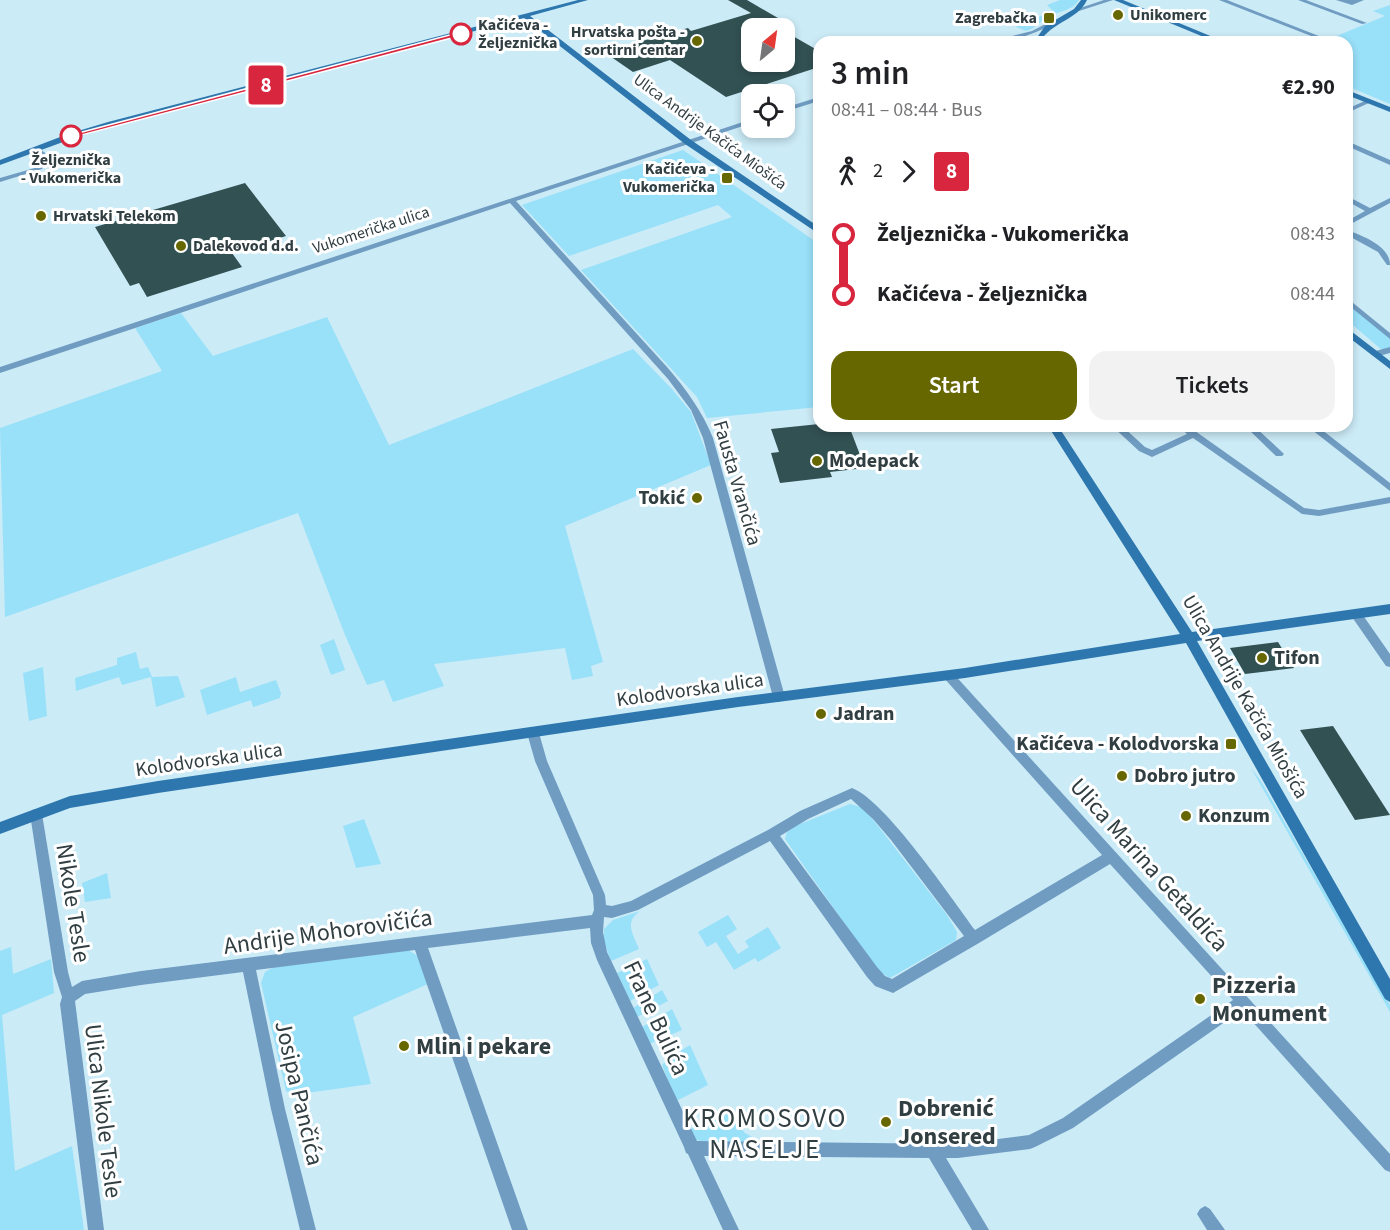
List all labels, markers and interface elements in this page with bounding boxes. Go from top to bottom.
place label: Unikomerc [1130,4,1208,26]
place label: Zagrebačka [955,7,1037,29]
marker: Unikomerc [1111,8,1125,22]
marker: Zagrebačka [1042,11,1056,25]
place label: Kačićeva - Željeznička [478,14,558,54]
north arrow [741,18,795,72]
map controls [741,18,795,138]
place label: Hrvatska pošta - sortirni centar [571,21,686,61]
marker: Kačićeva - Željeznička [450,23,472,45]
marker: Hrvatska pošta - sortirni centar [690,34,704,48]
text: 3 min [831,50,909,97]
line badge: 8 [246,66,286,104]
street label: Ulica Andrije Kačića Miošića [629,69,791,195]
text: 8 [260,70,272,100]
text: €2.90 [1282,71,1335,103]
button: locate [741,84,795,138]
text: 08:41 – 08:44 · Bus [831,96,982,124]
marker: Željeznička - Vukomerička [60,125,82,147]
place label: Željeznička - Vukomerička [21,149,121,189]
icon: walk [831,155,864,188]
icon: forward [892,155,925,188]
text: 8 [946,156,957,186]
text: 2 [873,157,883,185]
place label: Kačićeva - Vukomerička [622,158,715,198]
marker: Kačićeva - Vukomerička [720,171,734,185]
street label: Vukomerička ulica [310,201,432,259]
place label: Hrvatski Telekom [53,205,176,227]
marker: Hrvatski Telekom [34,209,48,223]
text: Željeznička - Vukomerička [877,218,1129,250]
text: 08:43 [1290,220,1335,248]
place label: Dalekovod d.d. [193,235,299,257]
marker: Dalekovod d.d. [174,239,188,253]
text: Kačićeva - Željeznička [877,278,1088,310]
text: 08:44 [1290,280,1335,308]
button: Start [831,351,1077,420]
button: Tickets [1089,351,1335,420]
street label: Fausta Vrančića [706,417,768,549]
place label: Modepack [829,447,919,475]
marker: Modepack [810,454,824,468]
place label: Tokić [638,484,686,512]
marker: Tokić [690,491,704,505]
street label: Ulica Andrije Kačića Miošića [1175,590,1315,804]
place label: Tifon [1274,644,1320,672]
marker: Tifon [1255,651,1269,665]
street label: Kolodvorska ulica [615,666,765,714]
place label: Jadran [833,700,895,728]
marker: Jadran [814,707,828,721]
place label: Kačićeva - Kolodvorska [1016,730,1219,758]
street label: Kolodvorska ulica [134,736,284,784]
marker: Kačićeva - Kolodvorska [1224,737,1238,751]
place label: Dobro jutro [1134,762,1236,790]
marker: Dobro jutro [1115,769,1129,783]
street label: Ulica Marina Getaldića [1061,770,1237,960]
place label: Konzum [1198,802,1270,830]
marker: Konzum [1179,809,1193,823]
street label: Nikole Tesle [46,841,100,965]
street label: Andrije Mohorovičića [221,900,435,964]
street label: Frane Bulića [614,955,698,1081]
place label: Pizzeria Monument [1212,968,1327,1031]
marker: Pizzeria Monument [1193,992,1207,1006]
street label: Josipa Pančića [265,1017,333,1169]
street label: Ulica Nikole Tesle [75,1022,131,1200]
place label: Mlin i pekare [416,1029,551,1064]
marker: Mlin i pekare [397,1039,411,1053]
place label: Dobrenić Jonsered [898,1091,996,1154]
district label: KROMOSOVO NASELJE [683,1099,847,1169]
marker: Dobrenić Jonsered [879,1115,893,1129]

